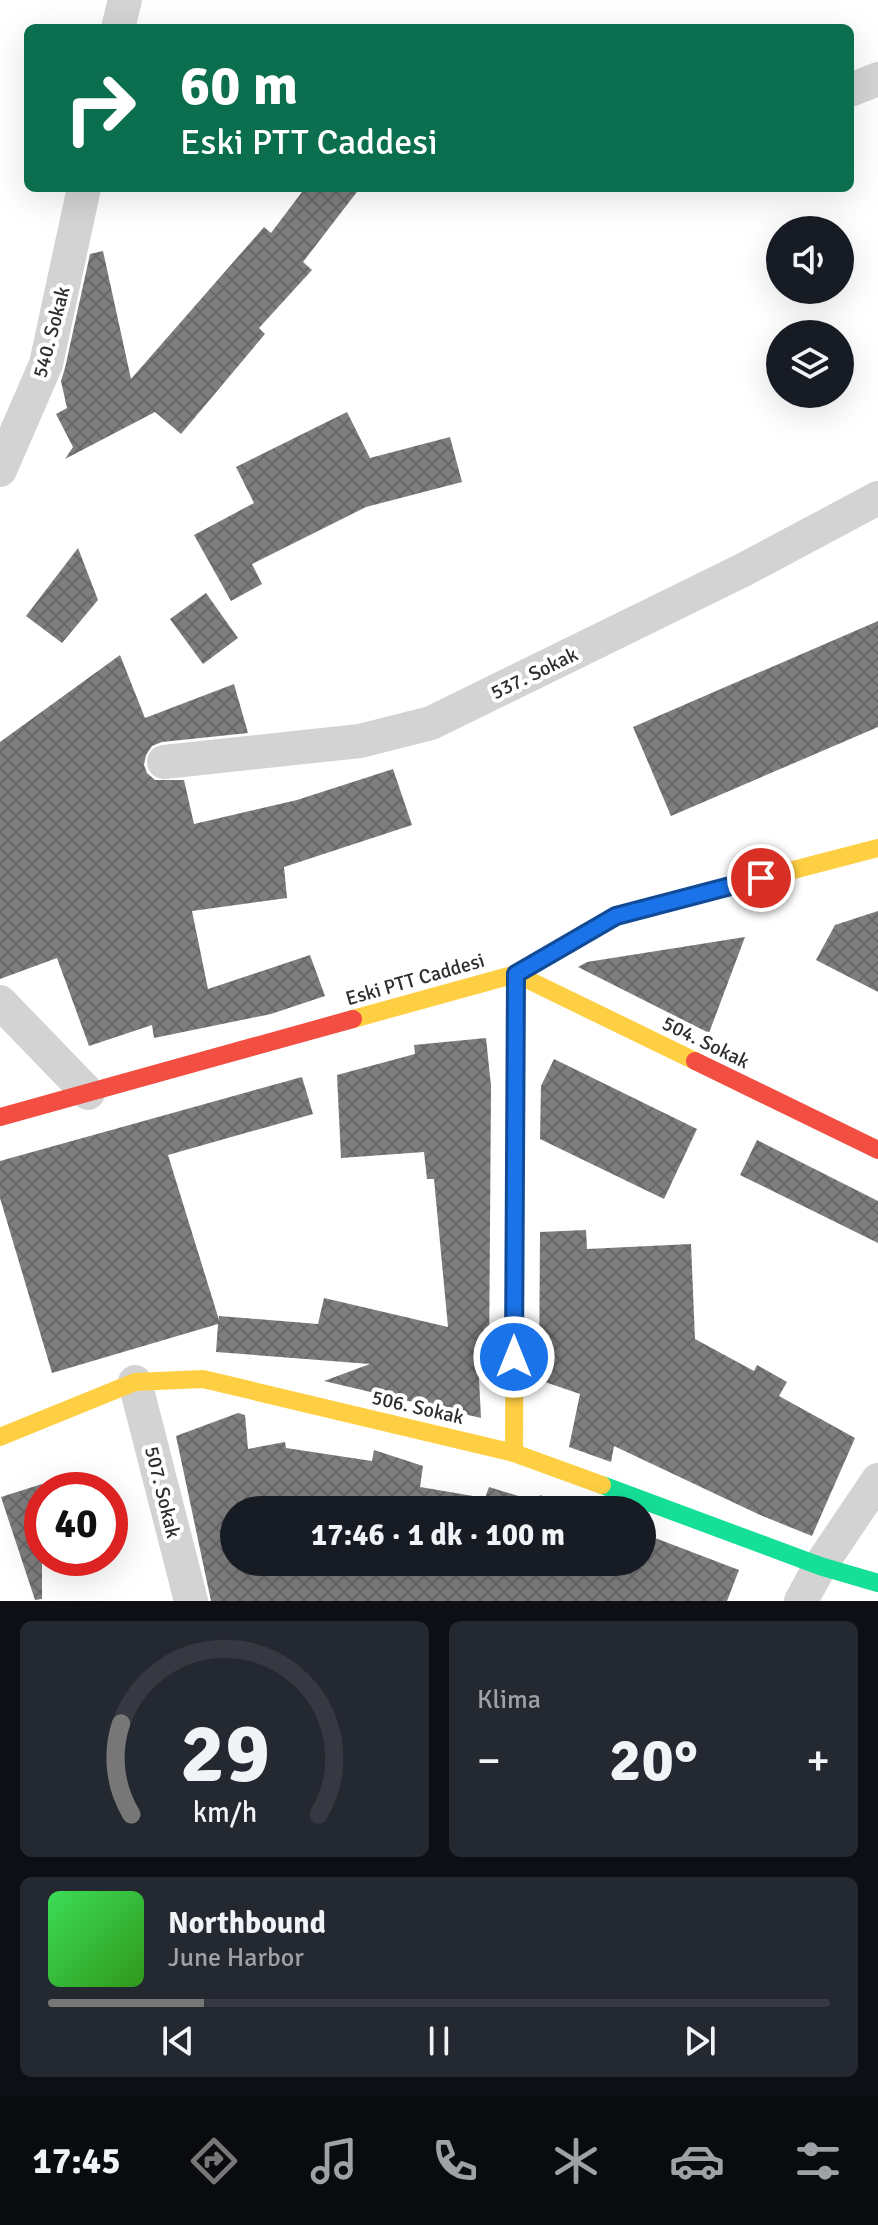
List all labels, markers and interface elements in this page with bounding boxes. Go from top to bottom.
text: 60 m [180,51,298,120]
icon: right [48,56,152,160]
text: Eski PTT Caddesi [180,120,438,165]
map controls [766,216,854,408]
button: sound [766,216,854,304]
street label: 540. Sokak [27,284,76,381]
button: layers [766,320,854,408]
street label: 537. Sokak [487,642,582,705]
pin [727,844,795,912]
icon: arrive [739,856,783,900]
street label: Eski PTT Caddesi [343,948,487,1011]
street label: 504. Sokak [658,1011,753,1074]
position arrow [472,1315,556,1399]
street label: 506. Sokak [369,1385,466,1430]
street label: 507. Sokak [139,1444,186,1541]
speed limit sign: 40 [24,1472,128,1576]
text: 17:46 · 1 dk · 100 m [311,1517,565,1554]
text: Klima [477,1684,541,1716]
text: 29 [180,1703,269,1805]
text: 20° [609,1724,698,1798]
text: − [477,1734,501,1788]
text: + [806,1734,830,1788]
text: km/h [192,1795,257,1830]
text: Northbound [168,1905,326,1942]
text: June Harbor [168,1942,304,1974]
icon: previous [156,2019,200,2063]
icon: pause [417,2019,461,2063]
icon: next [678,2019,722,2063]
icon: directions [186,2133,242,2189]
icon: music [306,2133,362,2189]
icon: phone [427,2133,483,2189]
icon: climate [548,2133,604,2189]
icon: car [669,2133,725,2189]
icon: filters [790,2133,846,2189]
text: 17:45 [32,2139,121,2184]

